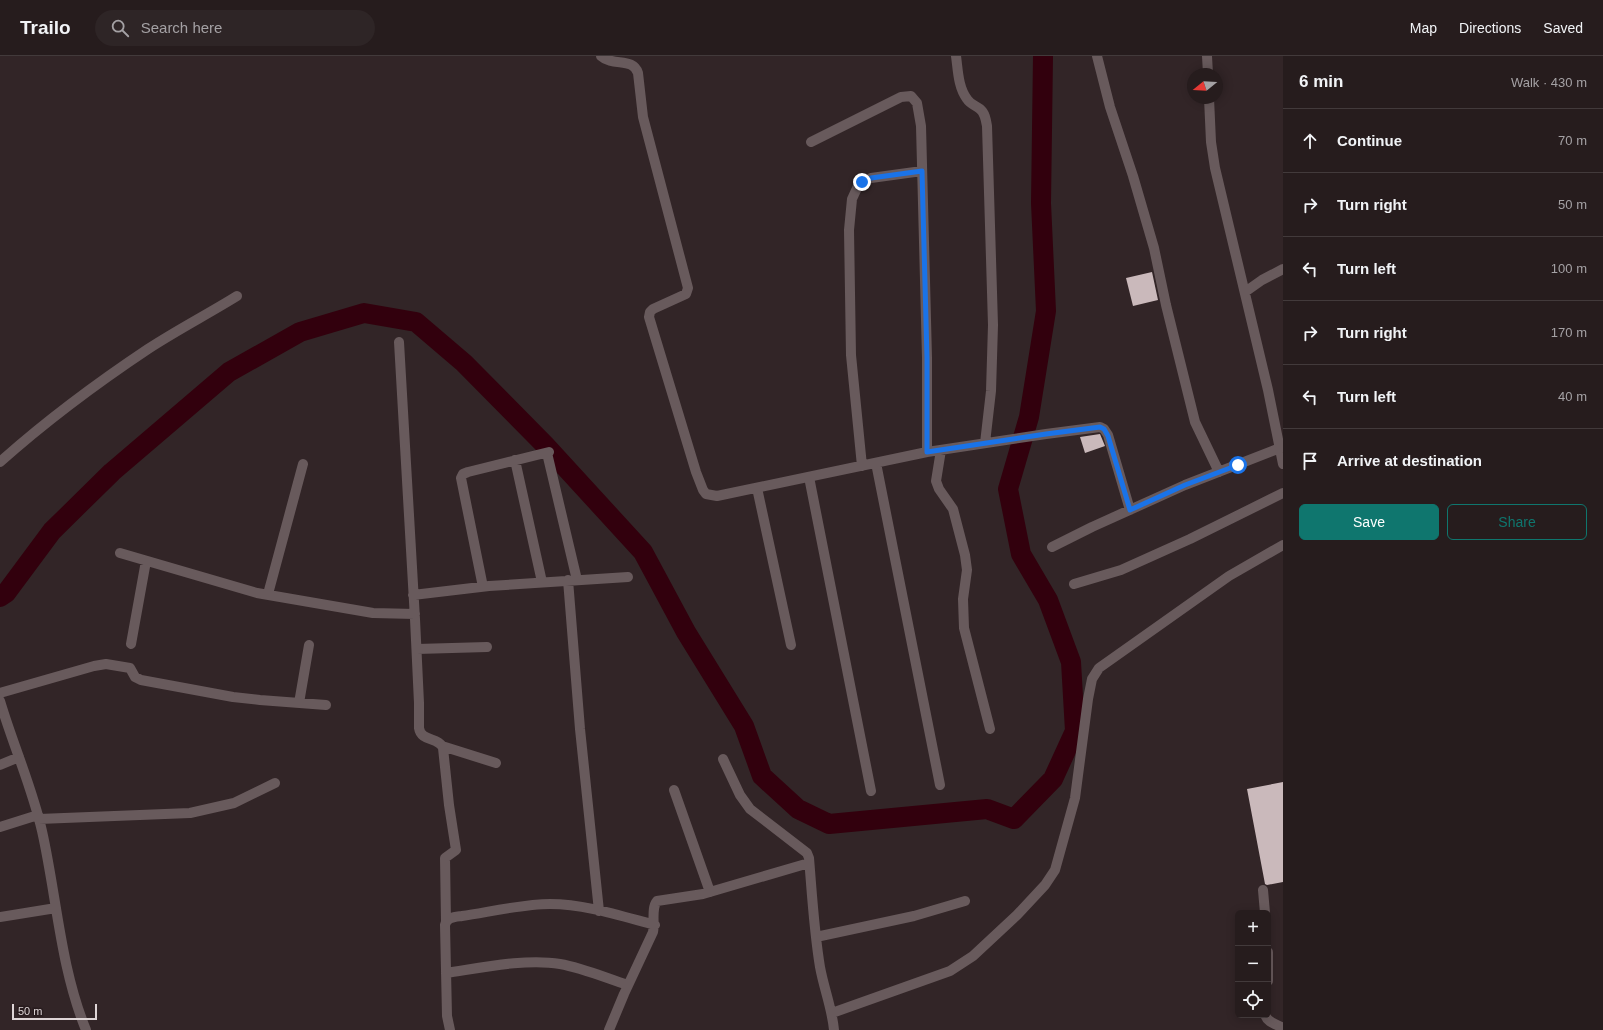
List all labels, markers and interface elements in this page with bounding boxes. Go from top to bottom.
search box [95,10,375,46]
text: Trailo [20,17,71,38]
icon: search [109,17,131,39]
text: Search here [141,19,222,36]
text: Map [1410,20,1437,36]
text: Directions [1459,20,1521,36]
text: Saved [1543,20,1583,36]
north arrow [1187,68,1223,104]
text: 6 min [1299,72,1343,91]
text: Walk · 430 m [1511,75,1587,90]
icon: ahead [1299,130,1321,152]
text: Continue [1337,132,1402,149]
text: 70 m [1558,133,1587,148]
route end [853,173,871,191]
icon: right [1299,194,1321,216]
text: Turn right [1337,196,1407,213]
text: 50 m [1558,197,1587,212]
icon: left [1299,258,1321,280]
text: Turn left [1337,260,1396,277]
text: 100 m [1551,261,1587,276]
icon: right [1299,322,1321,344]
text: Turn right [1337,324,1407,341]
text: 170 m [1551,325,1587,340]
icon: left [1299,386,1321,408]
text: Turn left [1337,388,1396,405]
text: 40 m [1558,389,1587,404]
icon: arrive [1299,450,1321,472]
text: Arrive at destination [1337,452,1482,469]
route start [1229,456,1247,474]
button: Save [1299,504,1439,540]
button: Share [1447,504,1587,540]
map controls [1235,910,1271,1018]
button: + [1235,910,1271,946]
button: − [1235,946,1271,982]
button: locate [1235,982,1271,1018]
scale bar [12,1002,97,1021]
text: 50 m [18,1005,42,1017]

